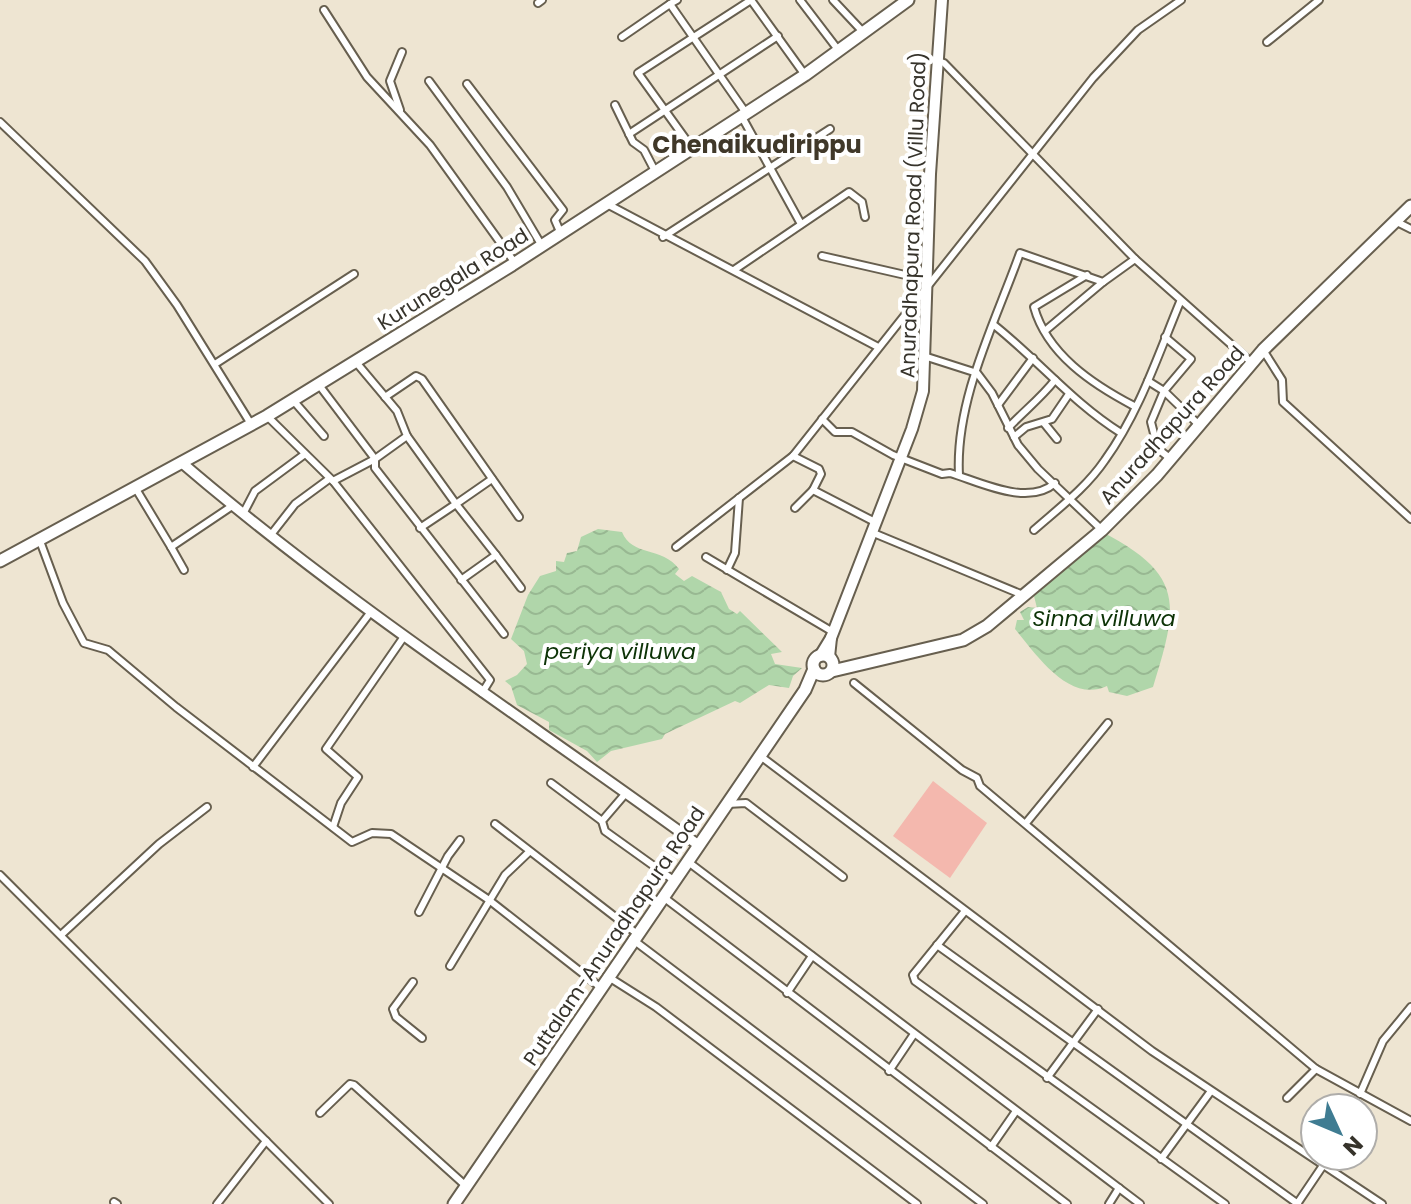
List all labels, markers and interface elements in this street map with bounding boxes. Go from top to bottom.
street label: Anuradhapura Road (Villu Road) [893,51,933,379]
district label: Chenaikudirippu [652,128,862,161]
street label: Kurunegala Road [372,221,534,337]
street label: Anuradhapura Road [1093,340,1251,510]
water label: Sinna villuwa [1032,603,1176,634]
water label: periya villuwa [543,636,696,667]
street label: Puttalam-Anuradhapura Road [517,801,711,1071]
north arrow [1299,1092,1379,1172]
text: N [1336,1129,1370,1162]

